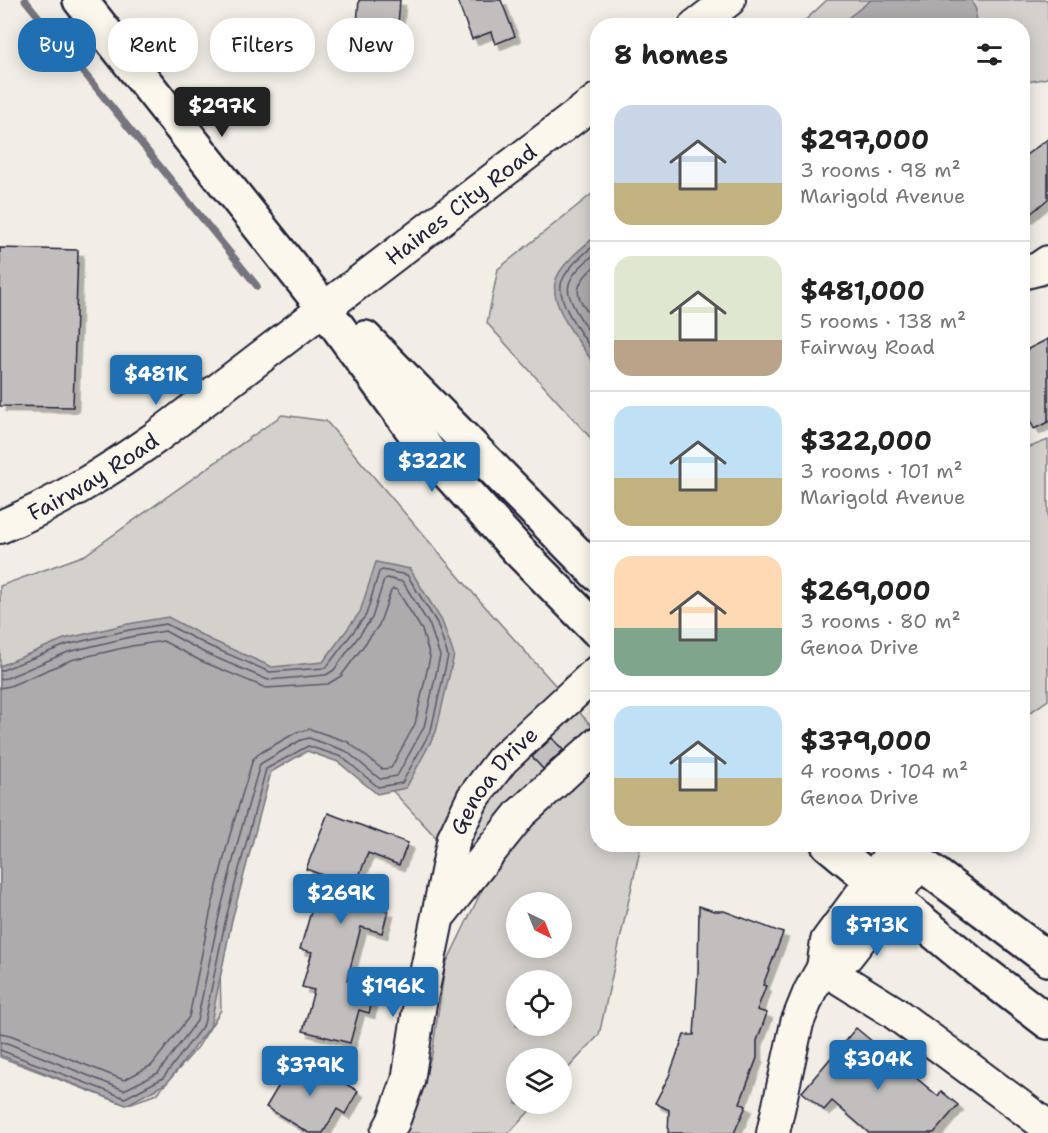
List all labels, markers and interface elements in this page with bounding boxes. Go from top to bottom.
chip: Buy [18,18,96,72]
chip: Rent [108,18,198,72]
chip: Filters [210,18,315,72]
chip: New [327,18,414,72]
text: 8 homes [614,37,728,72]
icon: filters [973,38,1006,71]
pin: $297K [180,87,264,138]
text: $297K [188,93,256,119]
text: $297,000 [800,122,929,157]
icon: home [662,129,734,201]
street label: Haines City Road [379,137,542,271]
text: 3 rooms · 98 m² [800,157,961,183]
text: Marigold Avenue [800,183,965,209]
text: $481,000 [800,273,925,308]
icon: home [662,280,734,352]
text: 5 rooms · 138 m² [800,308,966,334]
text: Fairway Road [800,334,935,360]
pin: $481K [114,355,198,406]
text: $481K [124,361,188,387]
text: $322,000 [800,423,932,458]
street label: Fairway Road [23,425,164,527]
icon: home [662,430,734,502]
pin: $322K [390,442,474,493]
text: $322K [398,448,466,474]
text: 3 rooms · 101 m² [800,458,963,484]
text: Marigold Avenue [800,484,965,510]
text: $269,000 [800,573,931,608]
icon: home [662,580,734,652]
text: 3 rooms · 80 m² [800,608,961,634]
text: Genoa Drive [800,634,919,660]
street label: Genoa Drive [443,720,544,840]
text: $379,000 [800,723,931,758]
icon: home [662,730,734,802]
text: 4 rooms · 104 m² [800,758,968,784]
text: Genoa Drive [800,784,919,810]
pin: $269K [299,874,383,925]
text: $269K [307,880,375,906]
north arrow [506,892,572,958]
map controls [506,892,572,1114]
pin: $713K [835,906,919,957]
text: $713K [846,912,908,938]
pin: $196K [351,967,435,1018]
button: locate [506,970,572,1036]
text: $196K [361,973,425,999]
pin: $304K [836,1040,920,1091]
pin: $379K [268,1046,352,1097]
text: $304K [843,1046,913,1072]
button: layers [506,1048,572,1114]
text: $379K [276,1052,344,1078]

